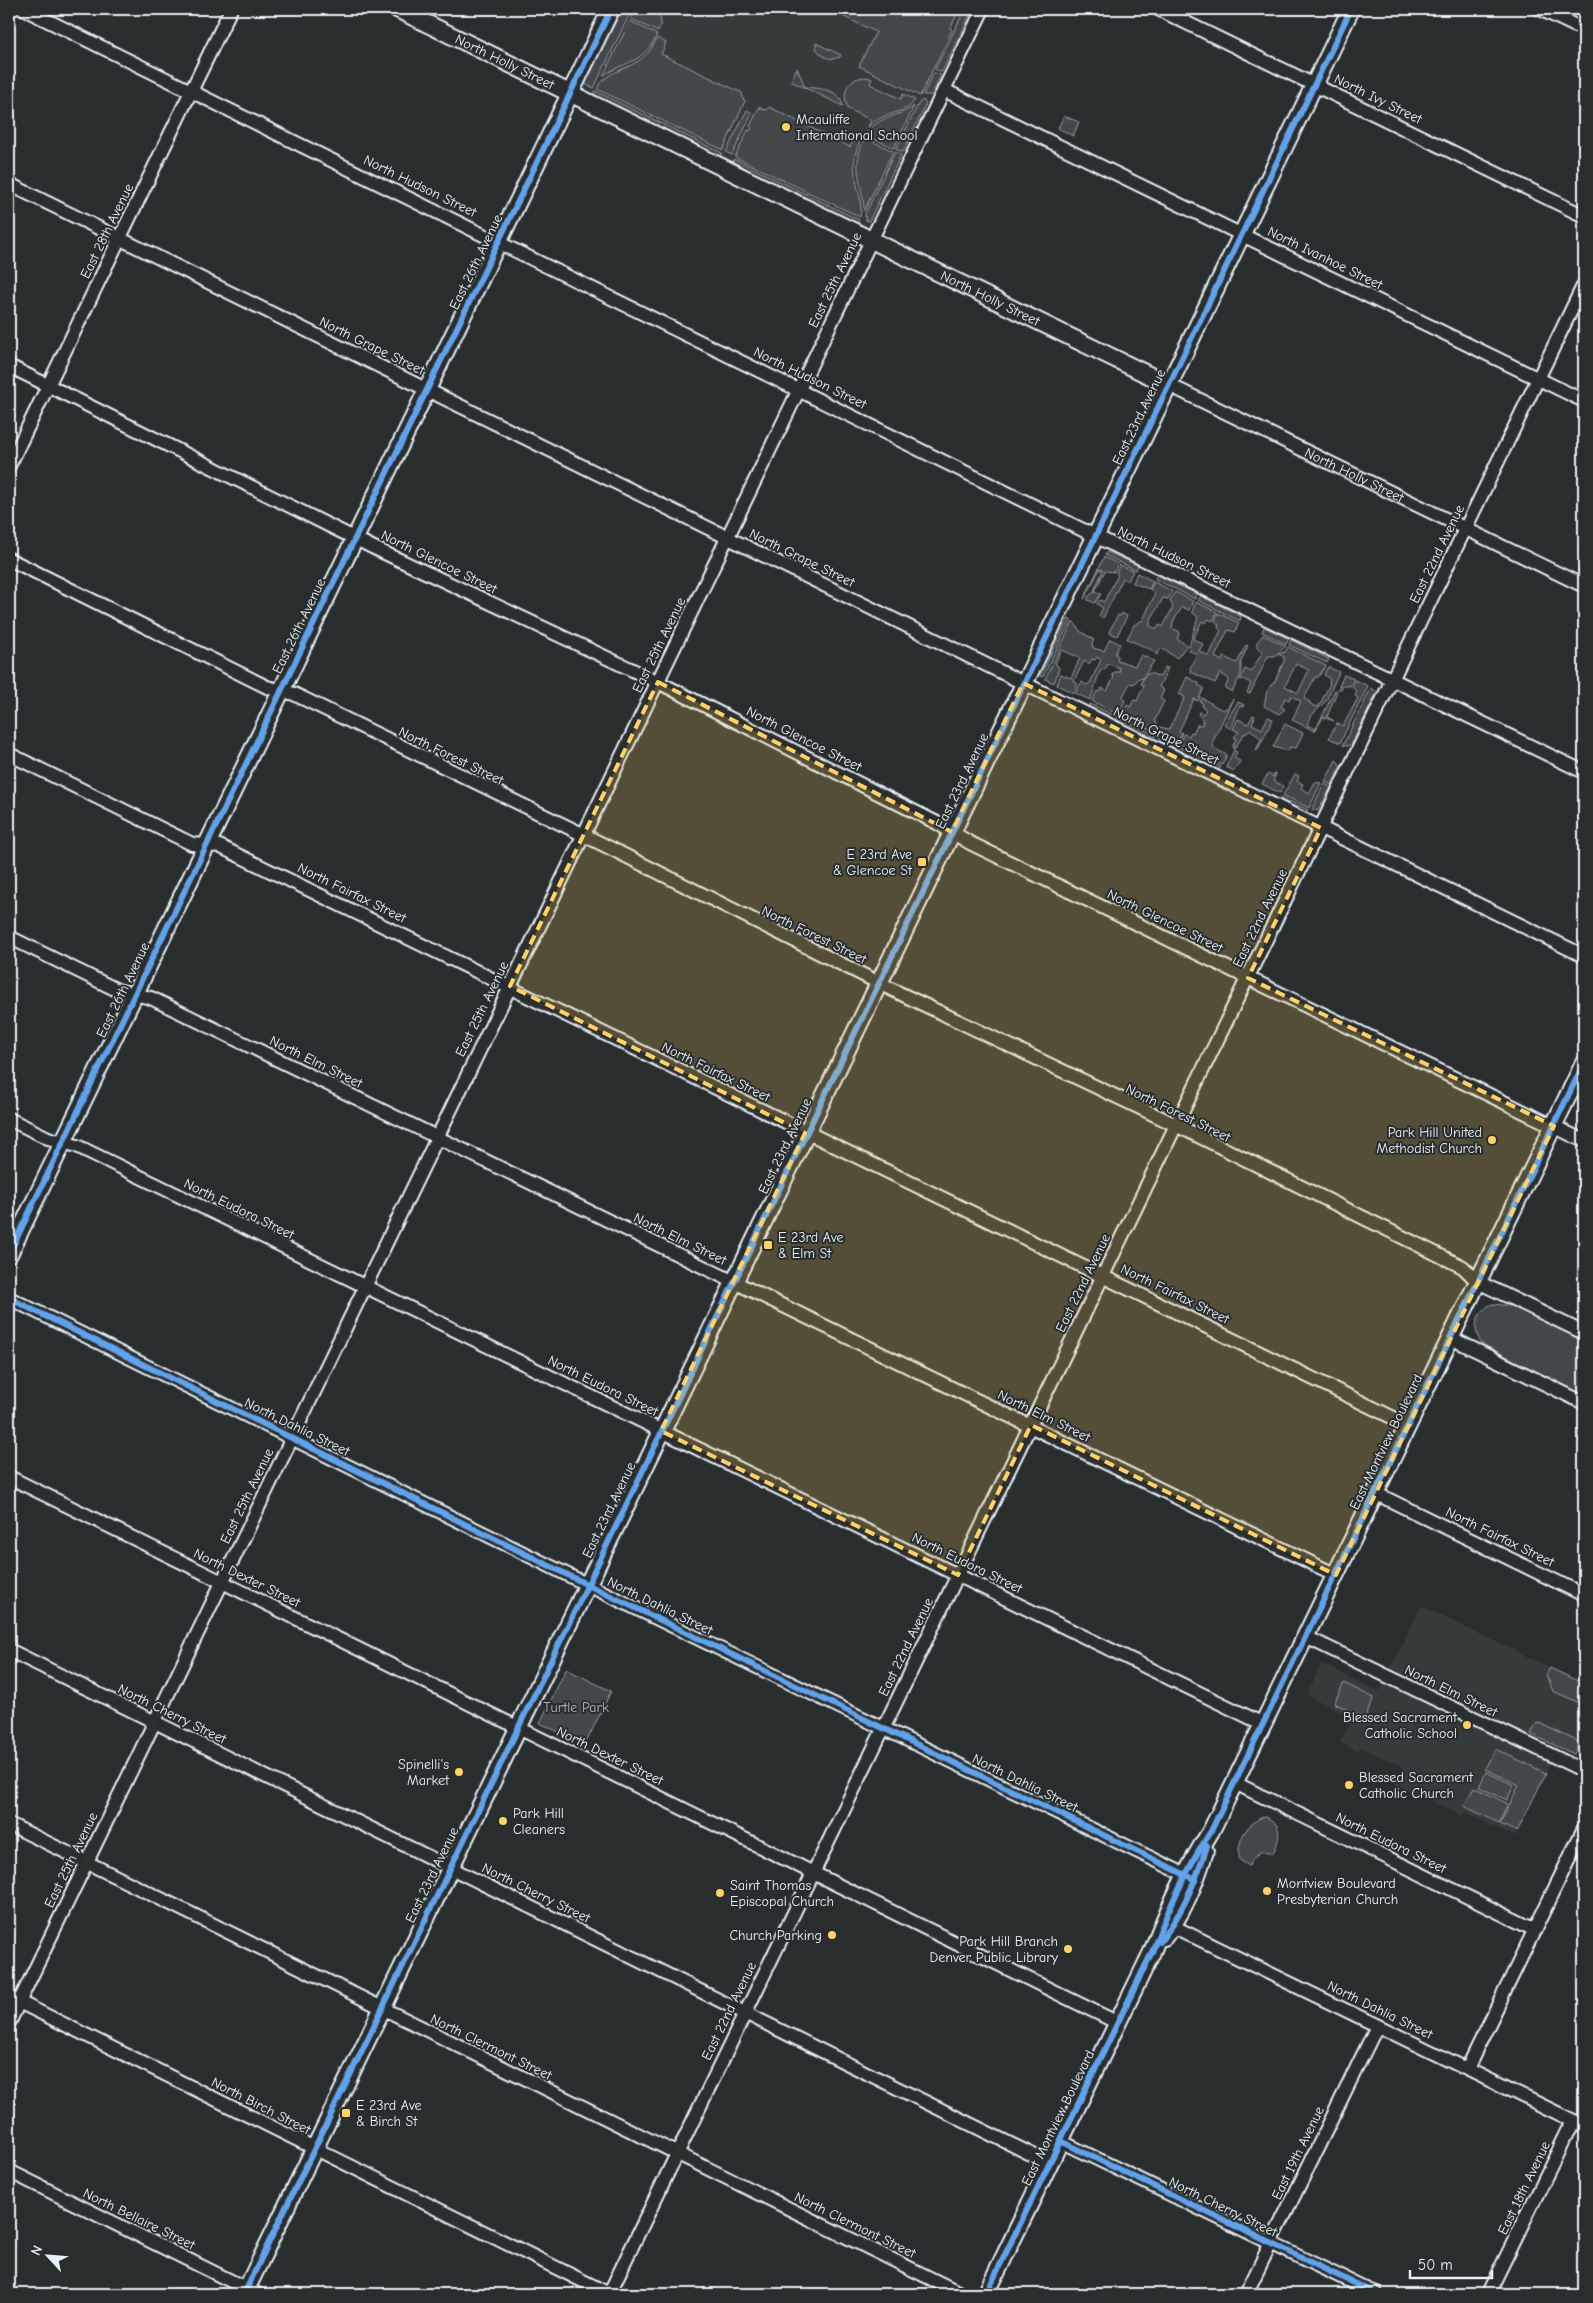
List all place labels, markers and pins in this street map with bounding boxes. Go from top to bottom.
place label: Mcauliffe International School [796,111,918,144]
marker: Mcauliffe International School [780,121,792,133]
place label: E 23rd Ave & Glencoe St [833,846,913,879]
marker: E 23rd Ave & Glencoe St [916,856,928,868]
place label: Park Hill United Methodist Church [1377,1124,1482,1157]
marker: Park Hill United Methodist Church [1486,1134,1498,1146]
place label: E 23rd Ave & Elm St [778,1229,843,1262]
marker: E 23rd Ave & Elm St [762,1239,774,1251]
place label: Blessed Sacrament Catholic School [1343,1709,1458,1742]
marker: Blessed Sacrament Catholic School [1461,1719,1473,1731]
place label: Spinelli's Market [398,1756,450,1789]
marker: Spinelli's Market [453,1766,465,1778]
place label: Blessed Sacrament Catholic Church [1359,1769,1474,1802]
marker: Blessed Sacrament Catholic Church [1343,1779,1355,1791]
place label: Park Hill Cleaners [513,1805,565,1838]
marker: Park Hill Cleaners [497,1815,509,1827]
place label: Montview Boulevard Presbyterian Church [1277,1875,1398,1908]
place label: Saint Thomas Episcopal Church [730,1877,834,1910]
marker: Montview Boulevard Presbyterian Church [1261,1885,1273,1897]
marker: Saint Thomas Episcopal Church [714,1887,726,1899]
place label: Church Parking [730,1927,822,1944]
marker: Church Parking [826,1929,838,1941]
place label: Park Hill Branch Denver Public Library [929,1933,1059,1966]
marker: Park Hill Branch Denver Public Library [1062,1943,1074,1955]
place label: E 23rd Ave & Birch St [356,2097,421,2130]
marker: E 23rd Ave & Birch St [340,2107,352,2119]

